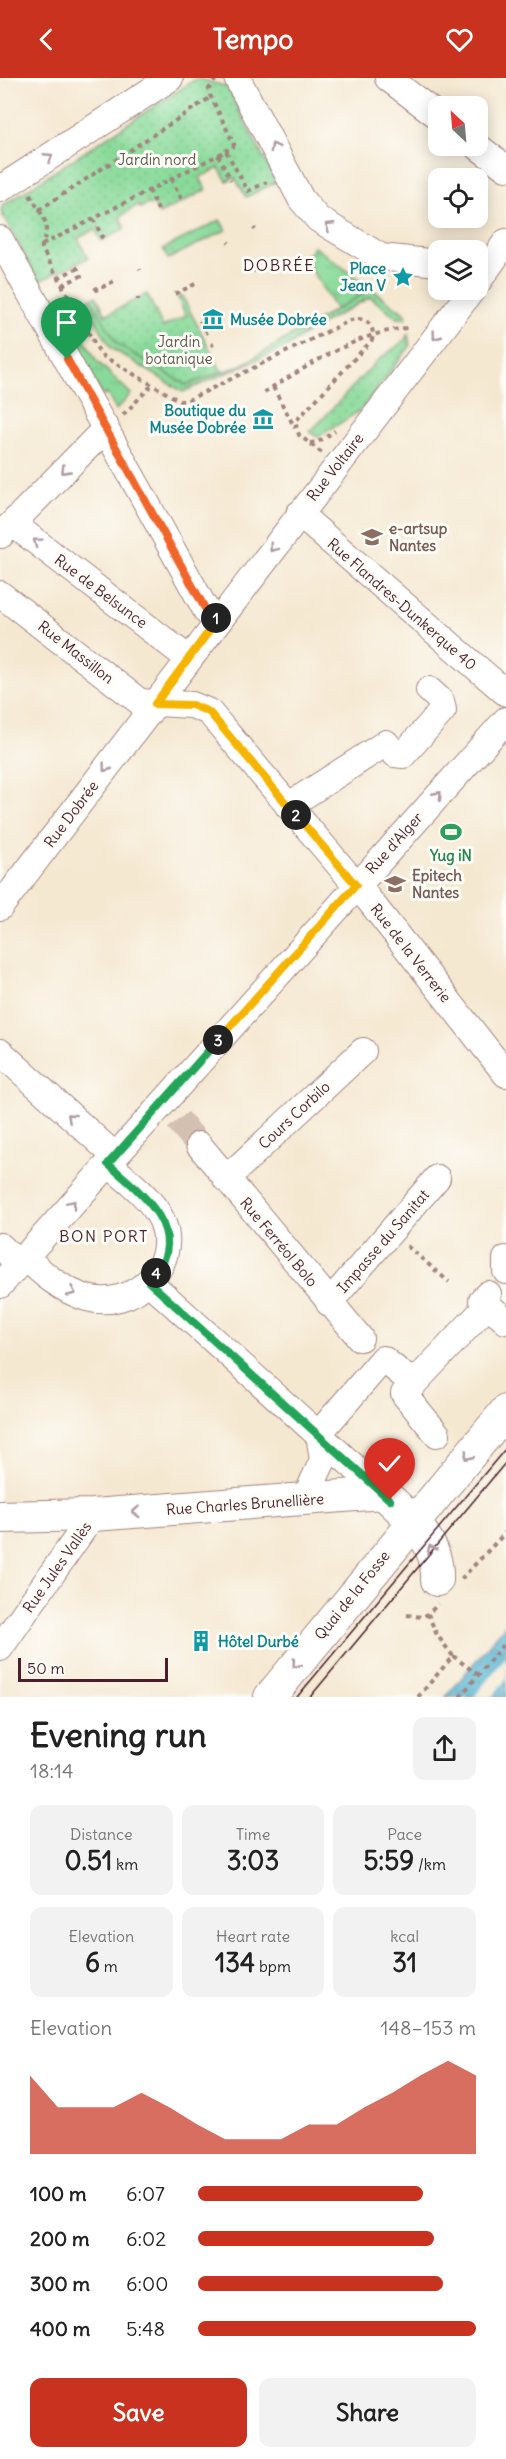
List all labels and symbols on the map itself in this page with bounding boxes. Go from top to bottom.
north arrow [428,96,488,156]
one-way arrow [269,143,281,154]
park label: Jardin nord [118,150,196,169]
one-way arrow [43,152,53,164]
one-way arrow [325,222,336,233]
district label: DOBRÉE [243,255,315,275]
place label: Place Jean V [340,259,387,295]
place icon: Place Jean V [391,265,415,289]
pin [41,297,92,359]
museum icon: Musée Dobrée [201,307,225,331]
place label: Musée Dobrée [230,310,327,329]
one-way arrow [433,329,444,340]
park label: Jardin botanique [145,332,213,368]
place label: Boutique du Musée Dobrée [149,401,246,437]
museum icon: Boutique du Musée Dobrée [251,407,275,431]
street label: Rue Voltaire [303,429,367,505]
one-way arrow [61,463,72,473]
place label: e-artsup Nantes [389,519,448,555]
school or university icon: e-artsup Nantes [360,525,384,549]
street label: Rue Flandres-Dunkerque 40 [324,534,480,674]
one-way arrow [32,539,43,550]
one-way arrow [269,541,280,552]
street label: Rue de Belsunce [51,550,151,632]
pin: 1 [201,603,231,633]
street label: Rue Massillon [34,616,118,688]
one-way arrow [103,762,114,773]
street label: Rue Dobrée [40,777,102,851]
one-way arrow [431,791,442,802]
pin: 2 [281,800,311,830]
street label: Rue d'Alger [361,808,427,878]
sports icon: Yug iN [439,820,463,844]
place label: Yug iN [429,846,472,866]
place label: Epitech Nantes [412,866,462,902]
school or university icon: Epitech Nantes [383,872,407,896]
street label: Rue de la Verrerie [367,900,455,1006]
pin: 3 [203,1025,233,1055]
street label: Cours Corbilo [254,1077,334,1153]
one-way arrow [68,1113,78,1124]
street label: Impasse du Sanitat [333,1185,433,1297]
street label: Rue Ferréol Bolo [236,1193,322,1291]
one-way arrow [65,1200,76,1211]
district label: BON PORT [59,1226,149,1246]
pin: 4 [141,1258,171,1288]
one-way arrow [66,1285,77,1297]
pin [364,1438,415,1500]
one-way arrow [464,1449,475,1460]
street label: Rue Charles Brunellière [165,1489,325,1519]
one-way arrow [132,1505,141,1518]
street label: Rue Jules Vallès [19,1518,96,1616]
one-way arrow [427,1544,438,1555]
street label: Quai de la Fosse [310,1547,394,1643]
building icon: Hôtel Durbé [189,1629,213,1653]
place label: Hôtel Durbé [218,1632,299,1651]
scale bar [18,1655,168,1682]
one-way arrow [292,1657,303,1668]

